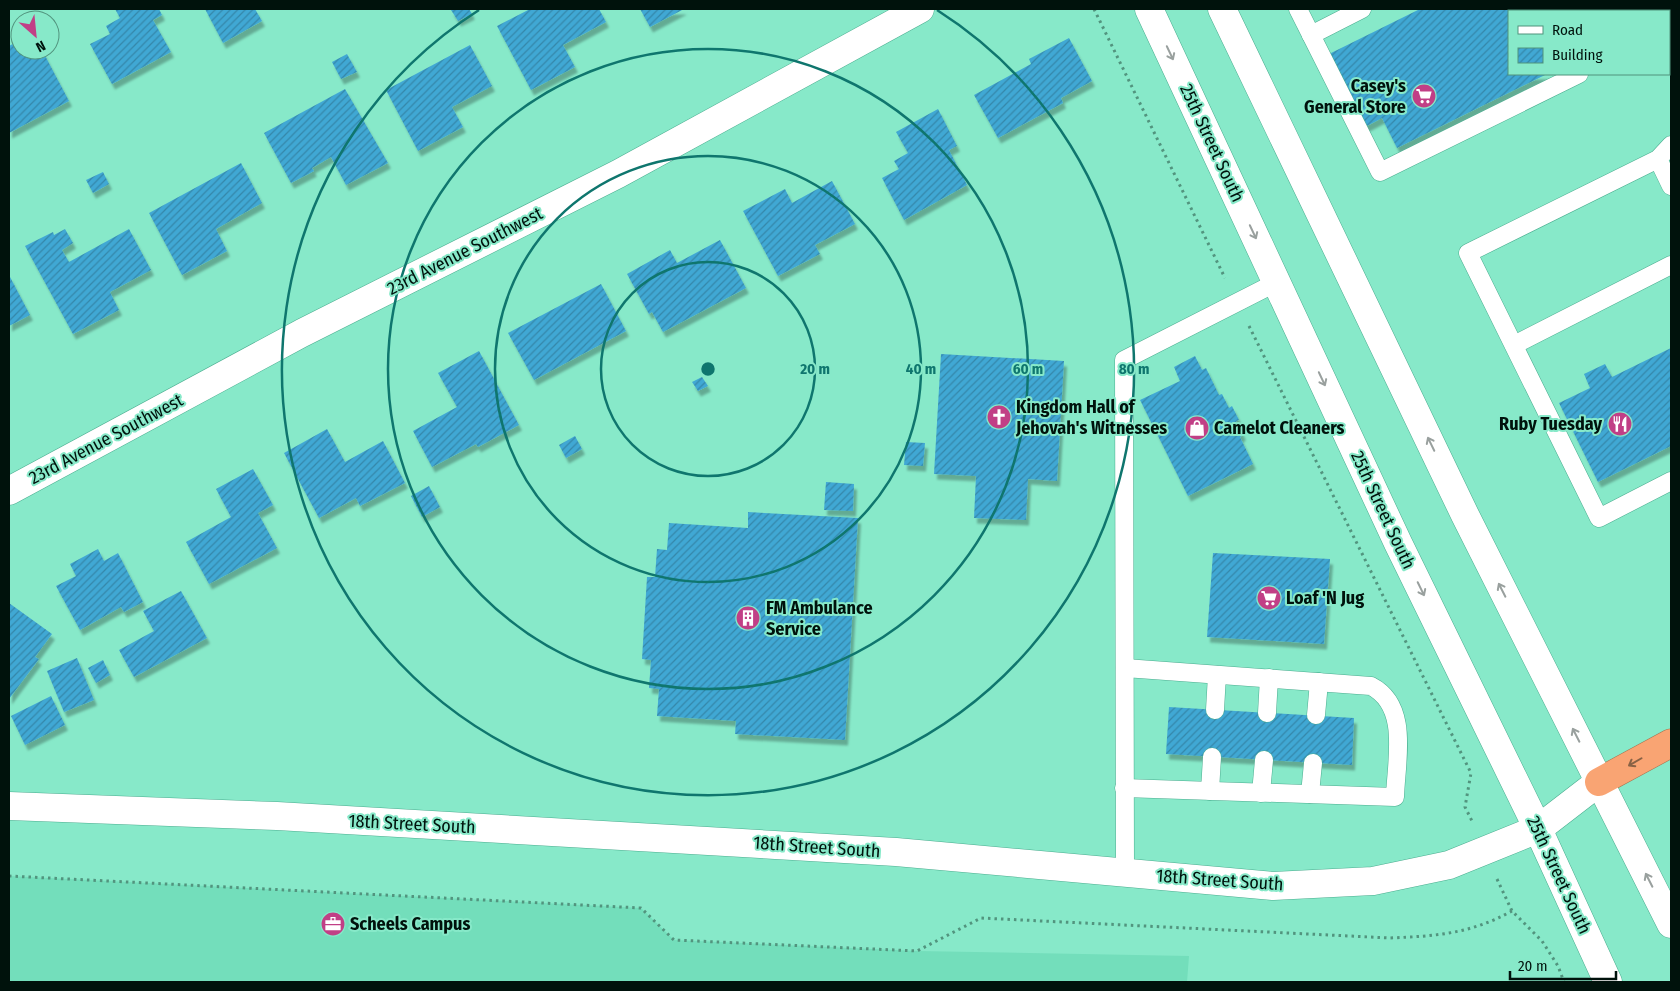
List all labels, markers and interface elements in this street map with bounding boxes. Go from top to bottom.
north arrow [10,10,60,60]
legend [1508,10,1670,75]
text: Road [1552,21,1583,39]
text: N [33,37,48,56]
one-way arrow [1166,45,1175,60]
text: Building [1552,46,1603,64]
place label: Casey's General Store [1304,75,1406,118]
street label: 25th Street South [1175,81,1249,205]
supermarket icon: Casey's General Store [1411,83,1437,109]
street label: 23rd Avenue Southwest [384,202,546,300]
one-way arrow [1249,224,1259,239]
centre of rings [699,360,717,378]
text: 20 m [799,360,830,378]
text: 40 m [906,360,936,378]
text: 60 m [1013,360,1043,378]
text: 80 m [1119,360,1149,378]
one-way arrow [1318,371,1327,386]
street label: 23rd Avenue Southwest [25,389,187,489]
place label: Kingdom Hall of Jehovah's Witnesses [1015,396,1167,439]
church icon: Kingdom Hall of Jehovah's Witnesses [986,404,1012,430]
restaurant icon: Ruby Tuesday [1607,411,1633,437]
place label: Ruby Tuesday [1499,413,1602,435]
shop icon: Camelot Cleaners [1184,415,1210,441]
place label: Camelot Cleaners [1214,417,1345,439]
one-way arrow [1425,437,1435,452]
street label: 25th Street South [1346,448,1420,572]
one-way arrow [1416,582,1426,597]
one-way arrow [1497,583,1506,598]
supermarket icon: Loaf 'N Jug [1256,585,1282,611]
place label: Loaf 'N Jug [1286,587,1364,609]
place label: FM Ambulance Service [766,597,873,640]
building icon: FM Ambulance Service [735,605,761,631]
one-way arrow [1570,728,1580,743]
one-way arrow [1628,757,1642,767]
street label: 18th Street South [348,810,476,838]
street label: 25th Street South [1522,813,1596,937]
street label: 18th Street South [753,832,881,862]
street label: 18th Street South [1156,865,1284,895]
one-way arrow [1644,873,1653,888]
office icon: Scheels Campus [320,911,346,937]
place label: Scheels Campus [350,913,470,935]
scale bar [1510,948,1616,980]
text: 20 m [1518,957,1548,975]

